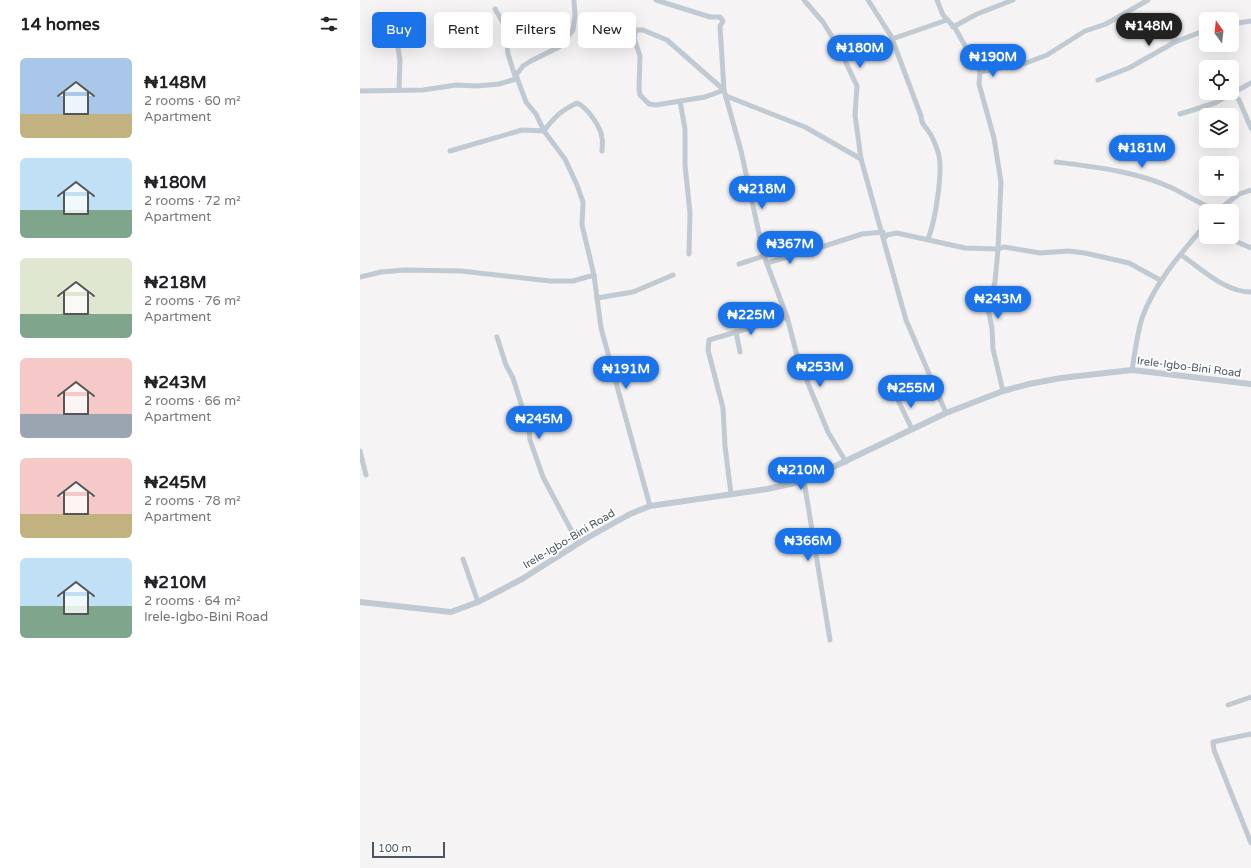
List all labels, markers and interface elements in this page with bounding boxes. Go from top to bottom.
chip: Buy [372,12,426,48]
chip: Rent [434,12,493,48]
chip: Filters [501,12,570,48]
chip: New [578,12,636,48]
north arrow [1199,12,1239,52]
map controls [1199,12,1239,244]
icon: filters [318,13,340,35]
pin: ₦148M [1121,13,1177,47]
text: 14 homes [20,14,100,35]
text: ₦148M [1125,18,1173,34]
pin: ₦180M [832,35,888,69]
text: ₦180M [836,40,884,56]
pin: ₦190M [965,44,1021,78]
text: ₦190M [969,49,1017,65]
button: locate [1199,60,1239,100]
text: ₦148M [144,72,207,93]
icon: home [52,74,100,122]
text: 2 rooms · 60 m² [144,93,241,109]
button: layers [1199,108,1239,148]
text: Apartment [144,109,211,125]
pin: ₦181M [1114,135,1170,169]
text: ₦181M [1118,140,1166,156]
button: + [1199,156,1239,196]
text: ₦180M [144,172,207,193]
icon: home [52,174,100,222]
pin: ₦218M [734,176,790,210]
text: ₦218M [738,181,786,197]
text: 2 rooms · 72 m² [144,193,241,209]
button: − [1199,204,1239,244]
text: Apartment [144,209,211,225]
pin: ₦367M [762,231,818,265]
text: ₦367M [766,236,814,252]
text: ₦218M [144,272,207,293]
icon: home [52,274,100,322]
pin: ₦243M [970,286,1026,320]
text: ₦243M [974,291,1022,307]
text: 2 rooms · 76 m² [144,293,241,309]
pin: ₦225M [723,302,779,336]
text: ₦225M [727,307,775,323]
text: Apartment [144,309,211,325]
pin: ₦253M [792,354,848,388]
street label: Irele-Igbo-Bini Road [1136,354,1242,380]
pin: ₦191M [598,356,654,390]
text: ₦253M [796,359,844,375]
text: ₦191M [602,361,650,377]
text: ₦243M [144,372,207,393]
icon: home [52,374,100,422]
pin: ₦255M [883,375,939,409]
text: ₦255M [887,380,935,396]
text: 2 rooms · 66 m² [144,393,241,409]
pin: ₦245M [511,406,567,440]
text: Apartment [144,409,211,425]
text: ₦245M [515,411,563,427]
pin: ₦210M [773,457,829,491]
text: ₦210M [777,462,825,478]
text: ₦245M [144,472,207,493]
icon: home [52,474,100,522]
text: 2 rooms · 78 m² [144,493,241,509]
street label: Irele-Igbo-Bini Road [521,506,617,572]
text: Apartment [144,509,211,525]
pin: ₦366M [780,528,836,562]
text: ₦366M [784,533,832,549]
text: ₦210M [144,572,207,593]
icon: home [52,574,100,622]
text: 2 rooms · 64 m² [144,593,241,609]
text: Irele-Igbo-Bini Road [144,609,268,625]
scale bar [372,840,445,859]
text: 100 m [378,842,412,855]

